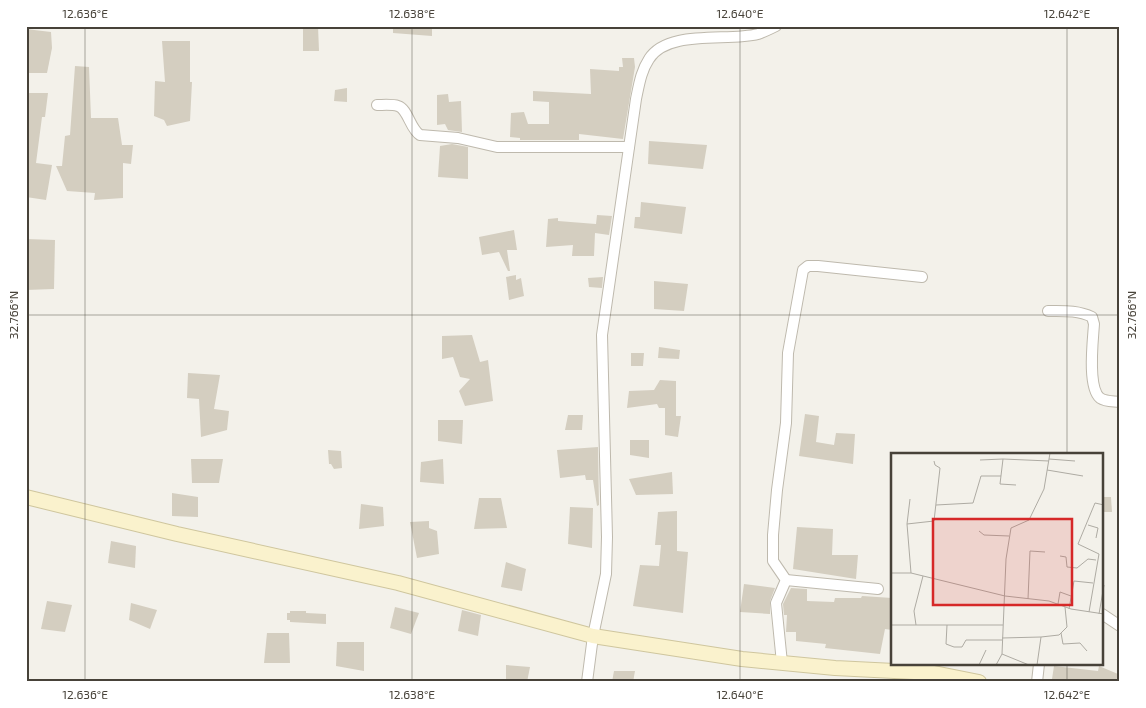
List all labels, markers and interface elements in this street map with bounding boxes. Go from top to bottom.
text: 12.636°E [62,6,108,20]
text: 12.638°E [389,6,435,20]
text: 12.640°E [717,6,764,20]
text: 12.642°E [1044,6,1090,20]
text: 32.766°N [6,291,20,339]
text: 32.766°N [1124,291,1138,339]
inset map [891,453,1104,666]
text: 12.636°E [62,687,108,701]
text: 12.638°E [389,687,435,701]
text: 12.640°E [717,687,764,701]
text: 12.642°E [1044,687,1090,701]

